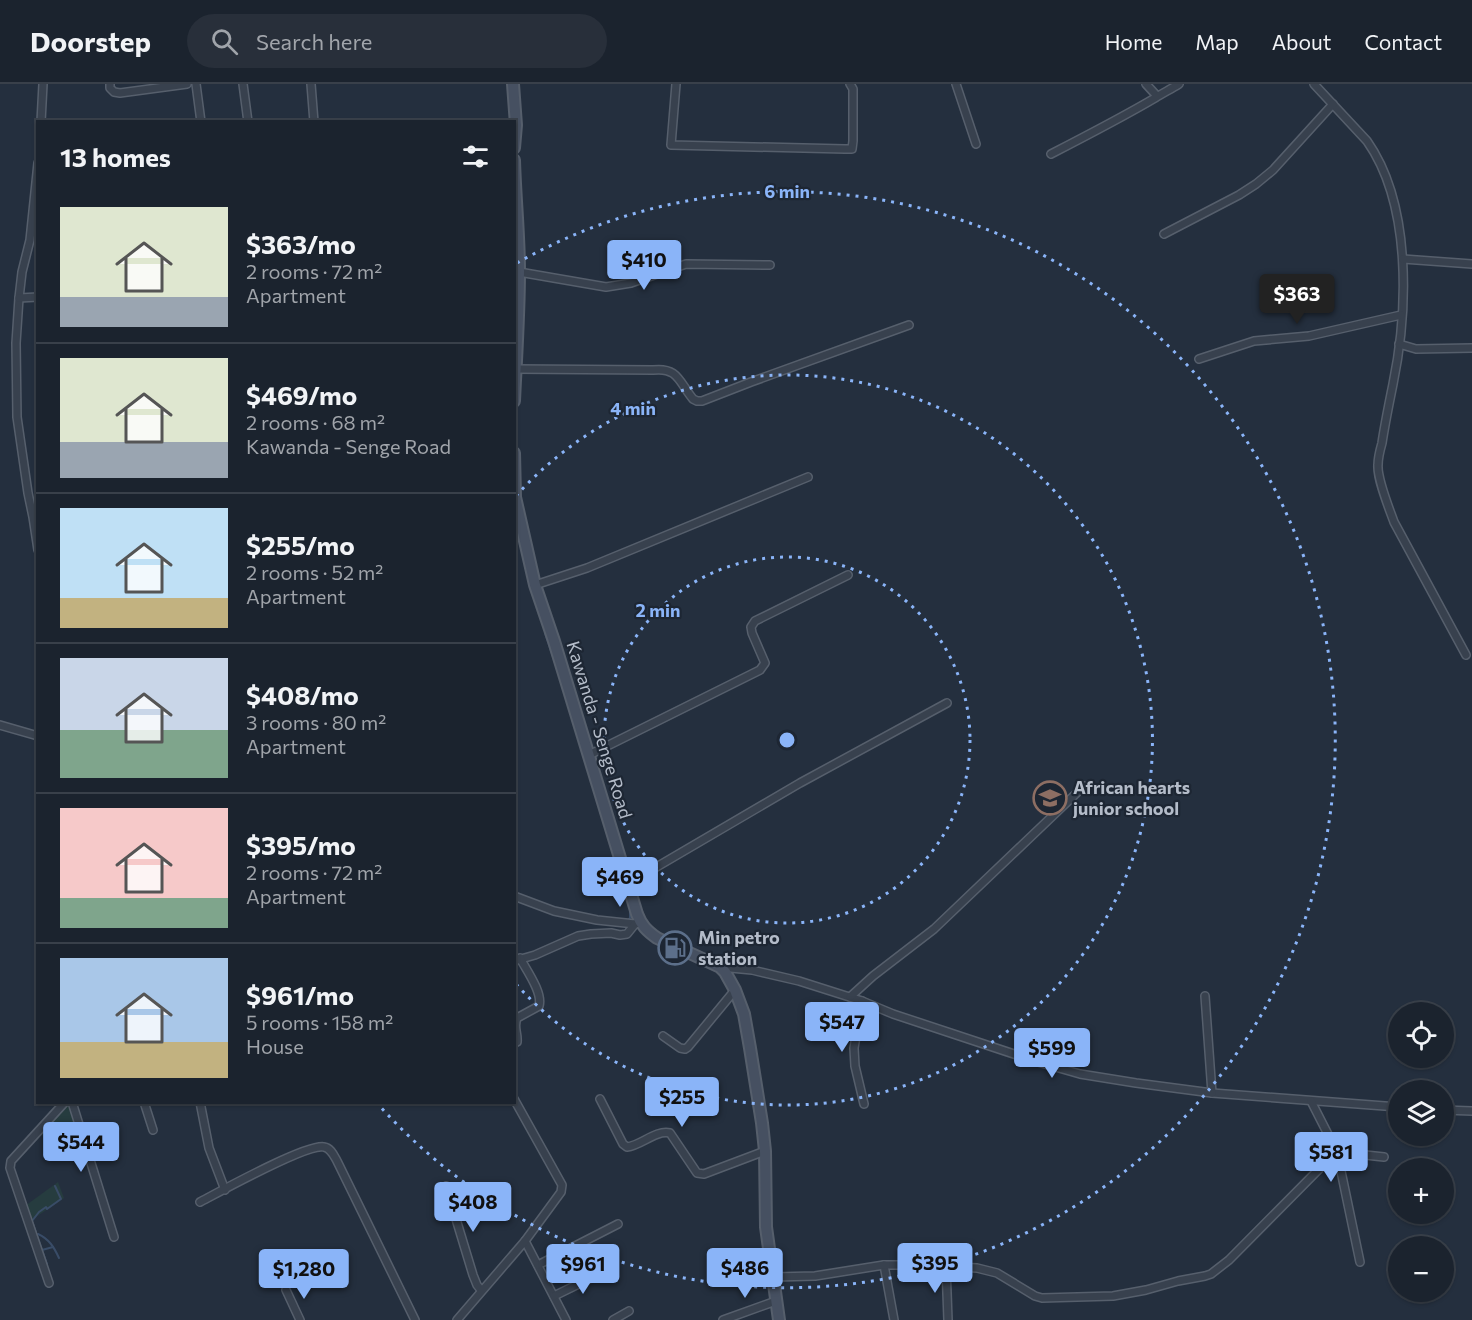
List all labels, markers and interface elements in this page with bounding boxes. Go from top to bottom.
search box [187,14,607,68]
text: Doorstep [30,24,151,58]
icon: search [208,25,241,58]
text: Search here [256,28,372,55]
text: Home [1105,29,1162,54]
text: Map [1195,29,1239,54]
text: About [1272,29,1331,54]
text: Contact [1364,29,1442,54]
icon: filters [459,140,492,173]
text: 13 homes [60,141,171,172]
text: 6 min [764,180,810,202]
text: $363/mo [246,228,356,259]
icon: home [108,231,180,303]
pin: $410 [608,240,680,291]
text: $410 [621,247,667,271]
text: 2 rooms · 72 m² [246,259,382,283]
pin: $363 [1261,274,1333,325]
text: $363 [1273,281,1321,305]
text: Apartment [246,283,346,307]
text: $469/mo [246,379,357,410]
icon: home [108,382,180,454]
text: 4 min [610,397,656,419]
text: 2 rooms · 68 m² [246,410,385,434]
text: Kawanda - Senge Road [246,434,451,458]
text: $255/mo [246,529,355,560]
icon: home [108,532,180,604]
text: 2 rooms · 52 m² [246,560,383,584]
text: Apartment [246,584,346,608]
text: 2 min [636,599,680,621]
street label: Kawanda - Senge Road [562,638,637,821]
text: $408/mo [246,679,359,710]
icon: home [108,682,180,754]
text: 3 rooms · 80 m² [246,710,386,734]
centre of rings [777,730,797,750]
text: Apartment [246,734,346,758]
place label: African hearts junior school [1072,776,1190,819]
school or university icon: African hearts junior school [1032,780,1068,816]
text: $395/mo [246,829,356,860]
icon: home [108,832,180,904]
pin: $469 [584,857,656,908]
text: 2 rooms · 72 m² [246,860,382,884]
text: $469 [596,864,644,888]
text: Apartment [246,884,346,908]
place label: Min petro station [698,926,780,969]
fuel station icon: Min petro station [657,930,693,966]
text: $961/mo [246,979,354,1010]
icon: home [108,982,180,1054]
pin: $547 [806,1002,878,1053]
map controls [1388,1002,1454,1302]
button: locate [1388,1002,1454,1068]
text: $547 [819,1009,865,1033]
text: 5 rooms · 158 m² [246,1010,393,1034]
pin: $599 [1016,1028,1088,1079]
text: House [246,1034,304,1058]
text: $599 [1028,1035,1076,1059]
pin: $255 [646,1077,718,1128]
button: layers [1388,1080,1454,1146]
text: $255 [659,1084,705,1108]
pin: $544 [45,1122,117,1173]
text: $544 [57,1129,105,1153]
pin: $581 [1295,1132,1367,1183]
text: $581 [1309,1139,1353,1163]
button: + [1388,1158,1454,1224]
pin: $408 [437,1182,509,1233]
text: $408 [448,1189,498,1213]
button: − [1388,1236,1454,1302]
pin: $395 [899,1243,971,1294]
pin: $961 [547,1244,619,1295]
pin: $486 [709,1248,781,1299]
pin: $1,280 [255,1249,353,1300]
text: $395 [911,1250,959,1274]
text: $961 [560,1251,606,1275]
text: $486 [721,1255,769,1279]
text: $1,280 [273,1256,335,1280]

